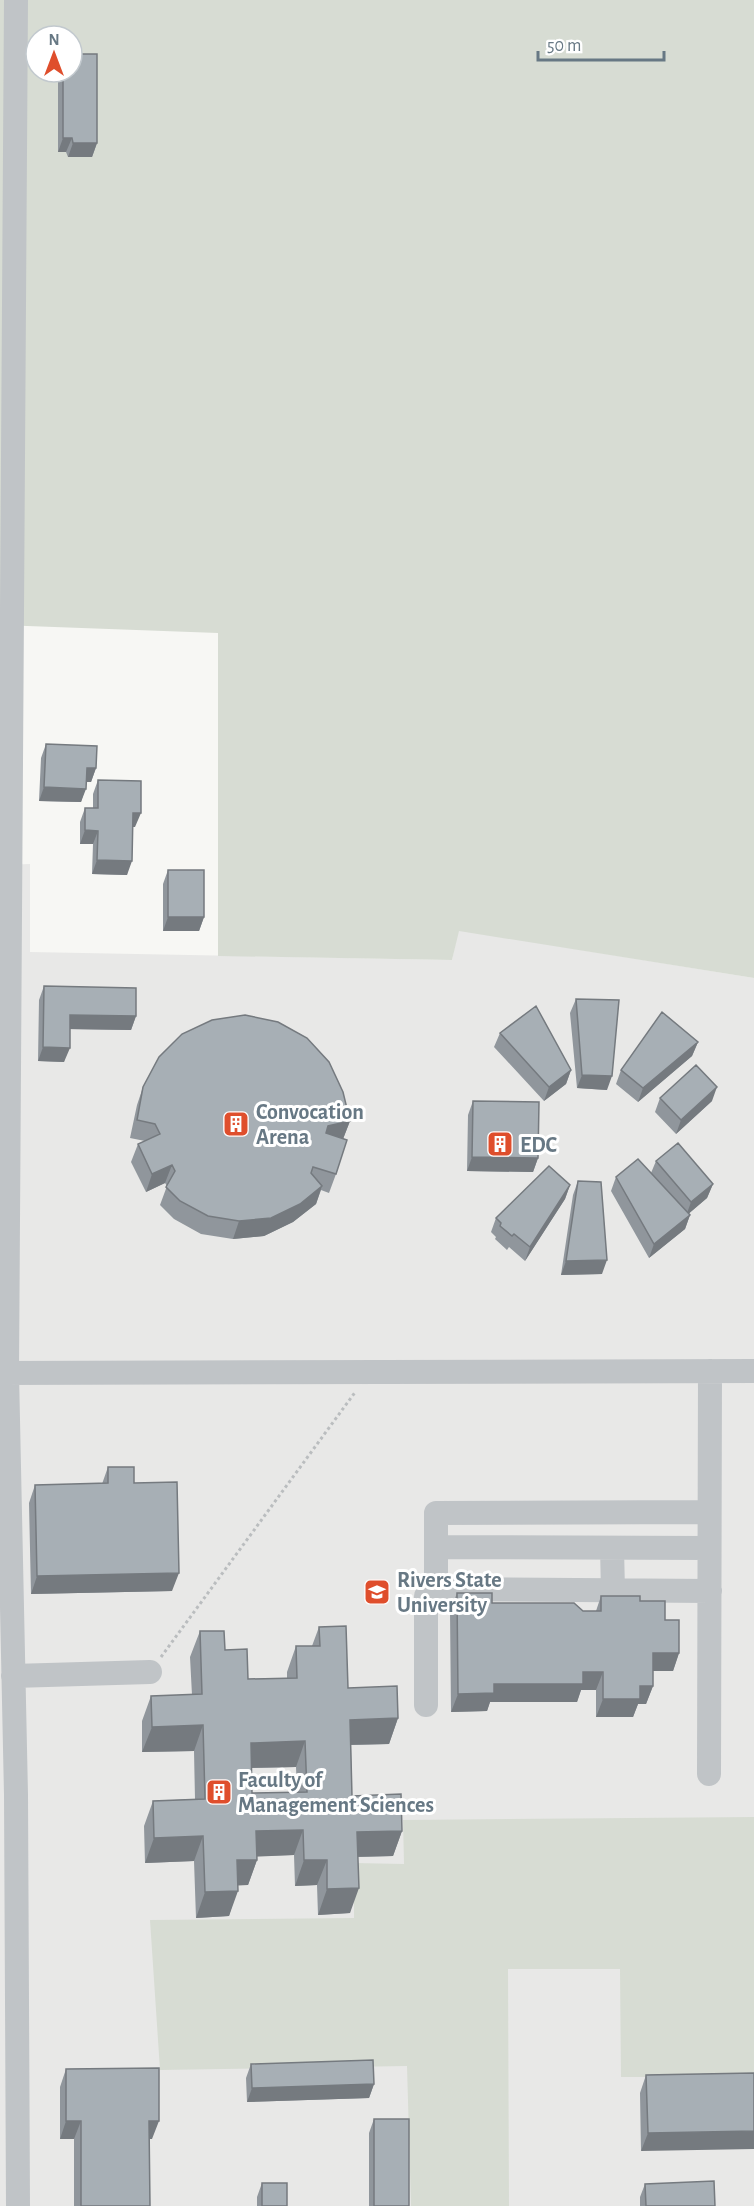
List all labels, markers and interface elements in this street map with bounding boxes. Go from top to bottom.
north arrow [24,24,84,84]
scale bar [538,24,664,62]
text: N [48,32,60,48]
text: 50 m [547,37,581,55]
place label: Convocation Arena [256,1101,364,1148]
building icon: Convocation Arena [221,1109,251,1139]
building icon: EDC [485,1129,515,1159]
place label: EDC [520,1134,558,1156]
place label: Rivers State University [397,1569,502,1617]
school or university icon: Rivers State University [362,1577,392,1607]
place label: Faculty of Management Sciences [238,1769,434,1816]
building icon: Faculty of Management Sciences [204,1777,234,1807]

